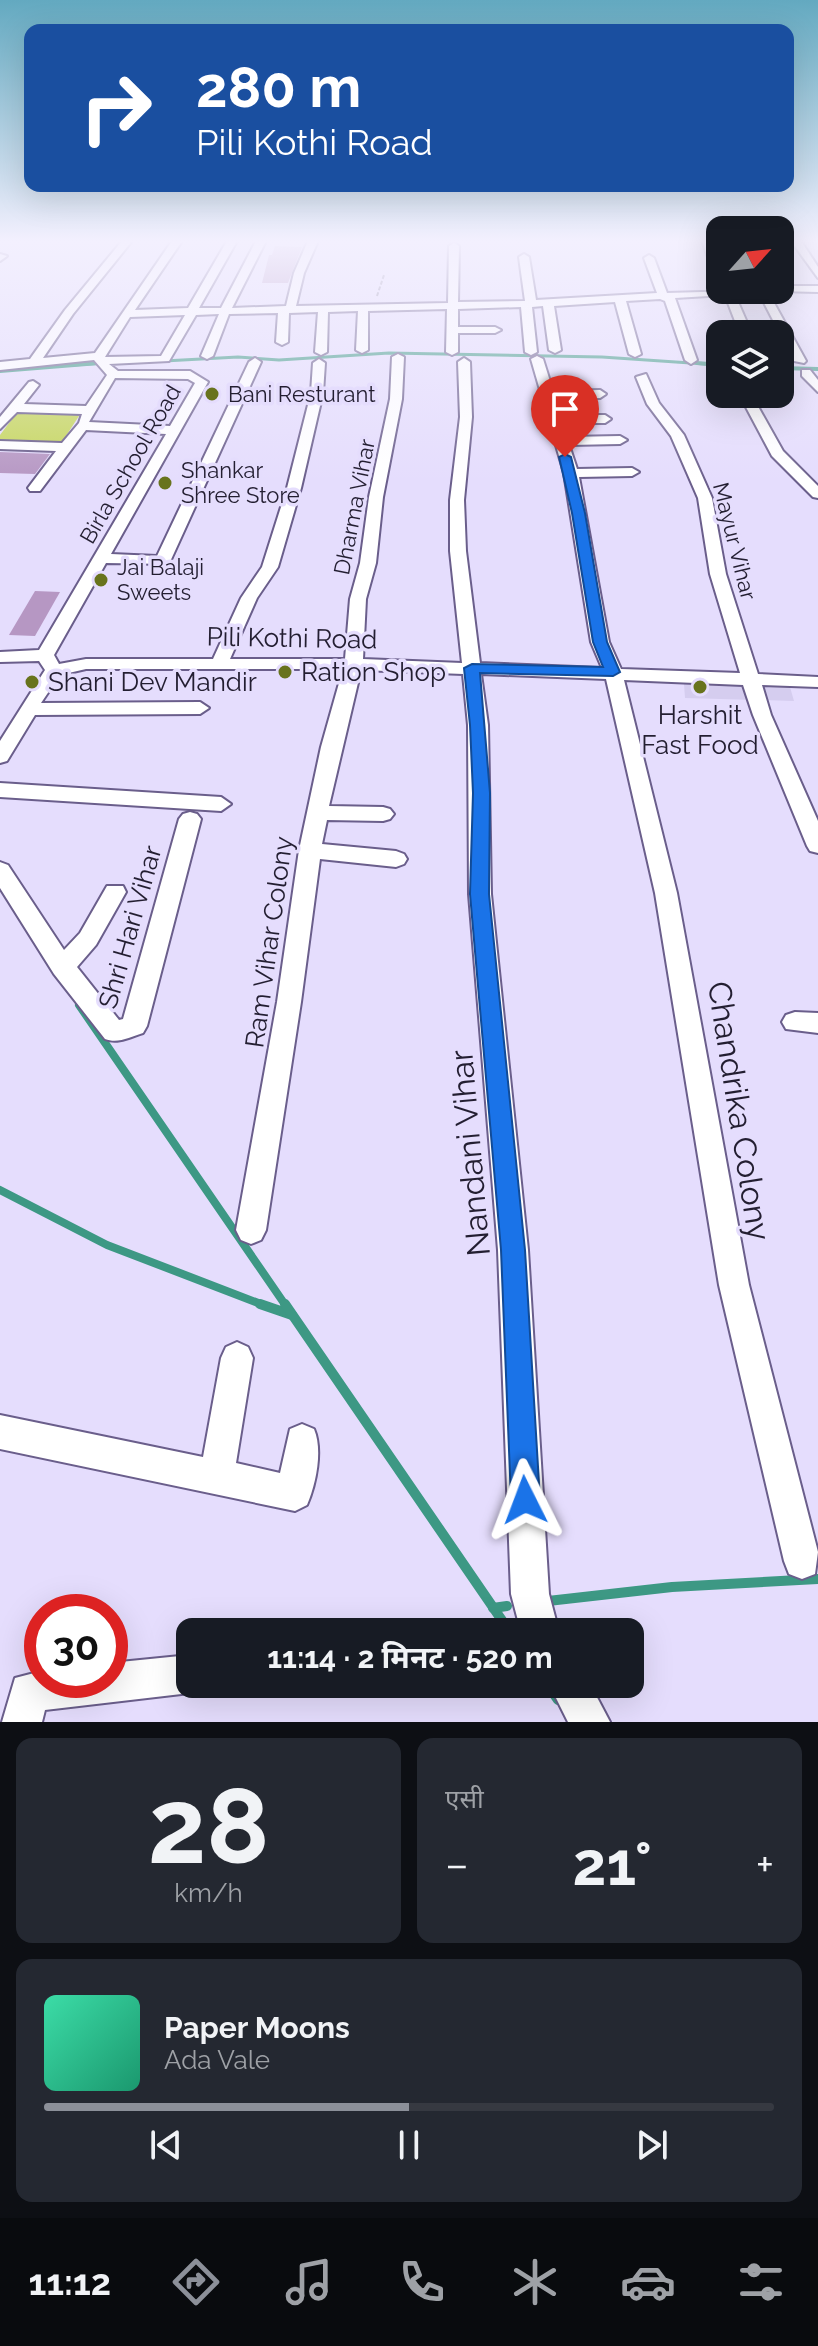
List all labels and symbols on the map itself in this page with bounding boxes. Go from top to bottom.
north arrow [706,216,794,304]
pin [531,375,599,457]
street label: Birla School Road [74,380,186,548]
place label: Bani Resturant [228,381,376,407]
marker: Bani Resturant [203,385,221,403]
street label: Dharma Vihar [328,437,380,577]
place label: Shankar Shree Store [181,457,300,508]
marker: Shankar Shree Store [156,474,174,492]
street label: Mayur Vihar [708,480,762,603]
place label: Jai Balaji Sweets [117,554,204,605]
marker: Jai Balaji Sweets [92,571,110,589]
street label: Pili Kothi Road [206,622,378,654]
place label: Ration Shop [301,657,446,687]
marker: Ration Shop [276,663,294,681]
place label: Shani Dev Mandir [48,667,257,697]
marker: Shani Dev Mandir [23,673,41,691]
marker: Harshit Fast Food [691,678,709,696]
place label: Harshit Fast Food [641,700,759,760]
street label: Ram Vihar Colony [239,834,299,1050]
street label: Shri Hari Vihar [92,842,168,1012]
street label: Chandrika Colony [701,979,778,1243]
street label: Nandani Vihar [442,1048,497,1258]
position arrow [483,1458,567,1542]
speed limit sign: 30 [24,1594,128,1698]

